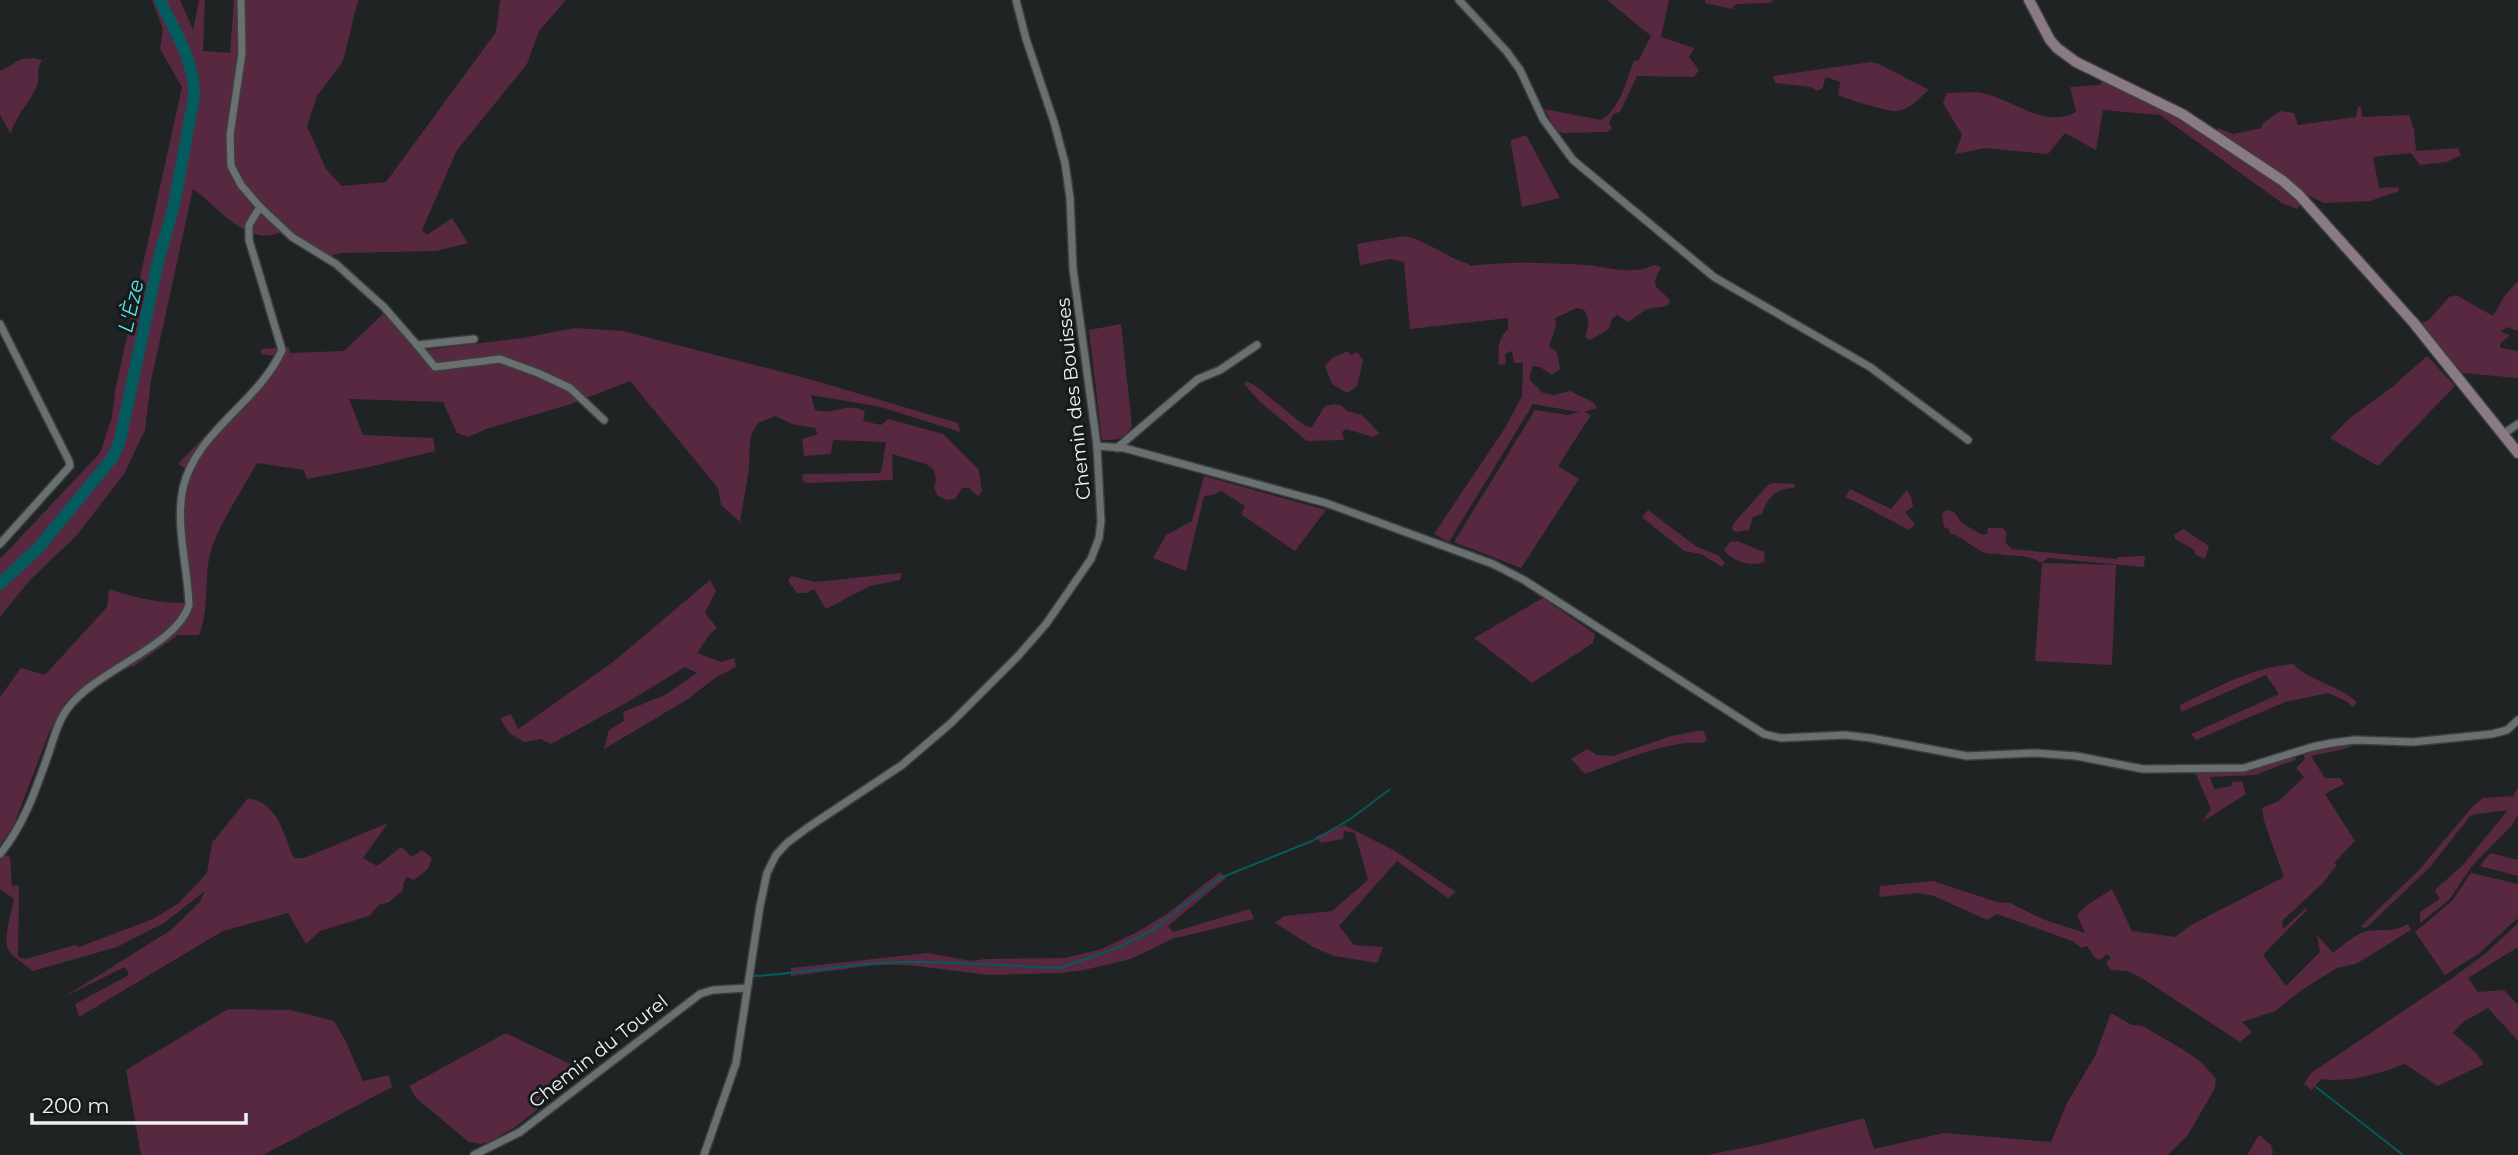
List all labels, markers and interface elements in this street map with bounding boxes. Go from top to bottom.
water label: L'Èze [112,277,149,335]
street label: Chemin des Bouisses [1051,297,1096,501]
street label: Chemin du Tourel [524,990,672,1113]
scale bar [32,1082,245,1126]
text: 200 m [42,1093,109,1118]

